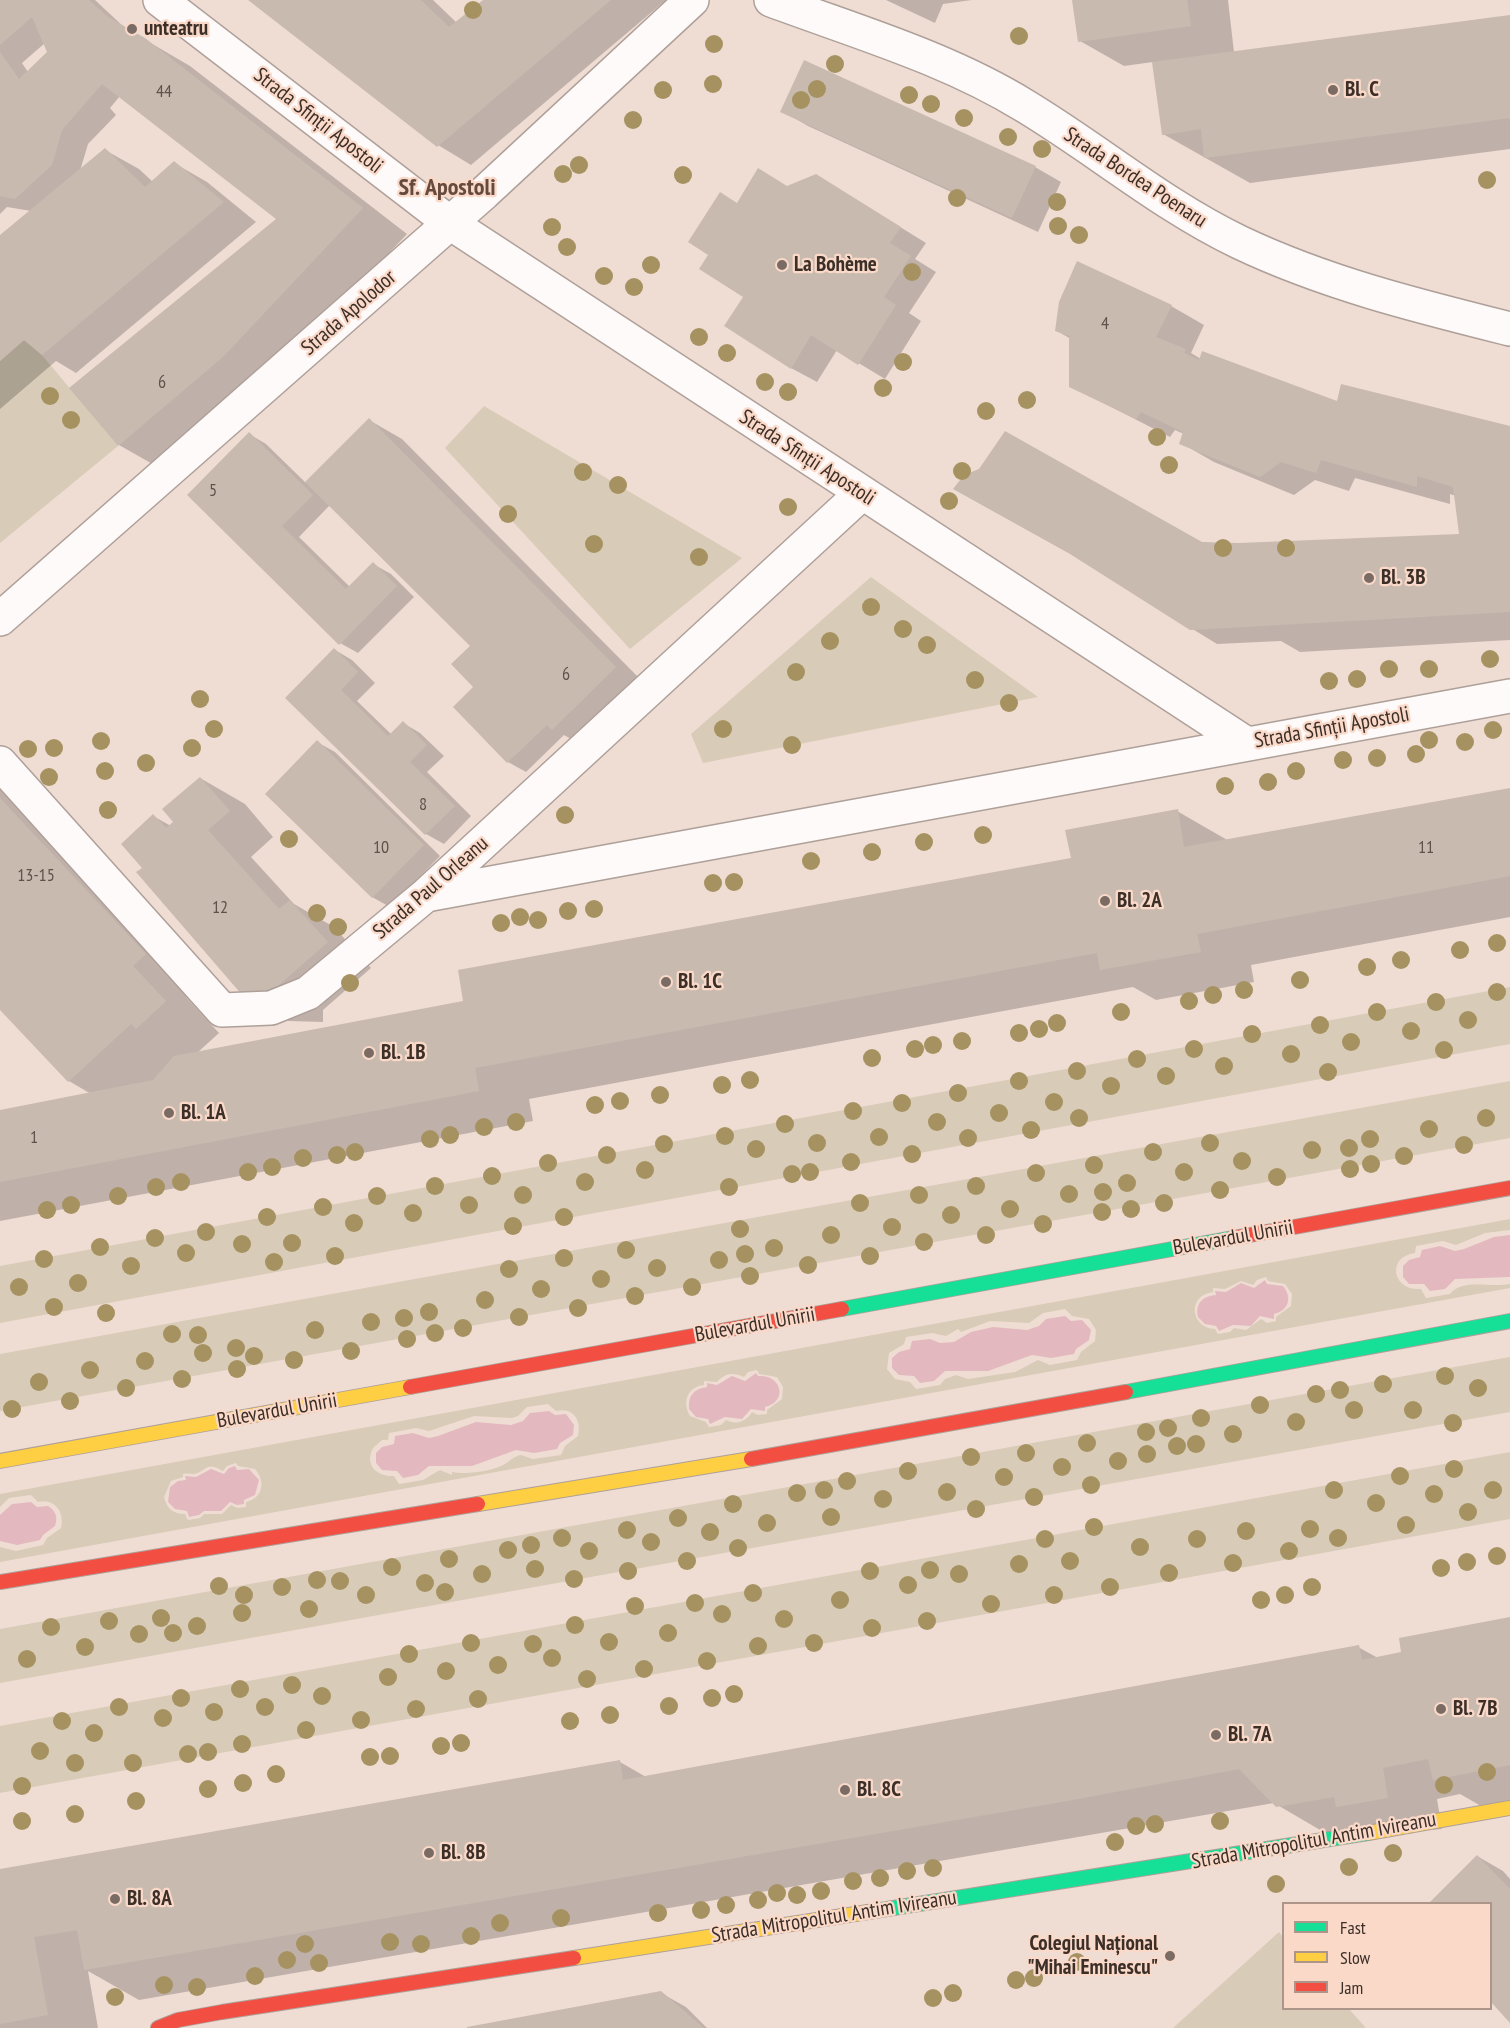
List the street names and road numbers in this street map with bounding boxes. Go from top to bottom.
street label: Strada Sfinții Apostoli [248,63,388,179]
street label: Strada Bordea Poenaru [1059,122,1211,234]
street label: Strada Apolodor [297,265,401,361]
street label: Strada Sfinții Apostoli [734,405,880,511]
street label: Strada Sfinții Apostoli [1253,702,1411,754]
street label: Strada Paul Orleanu [368,831,494,945]
street label: Bulevardul Unirii [1171,1215,1295,1261]
street label: Bulevardul Unirii [693,1302,817,1348]
street label: Bulevardul Unirii [215,1388,339,1434]
street label: Strada Mitropolitul Antim Ivireanu [1190,1807,1438,1875]
street label: Strada Mitropolitul Antim Ivireanu [710,1885,958,1949]

